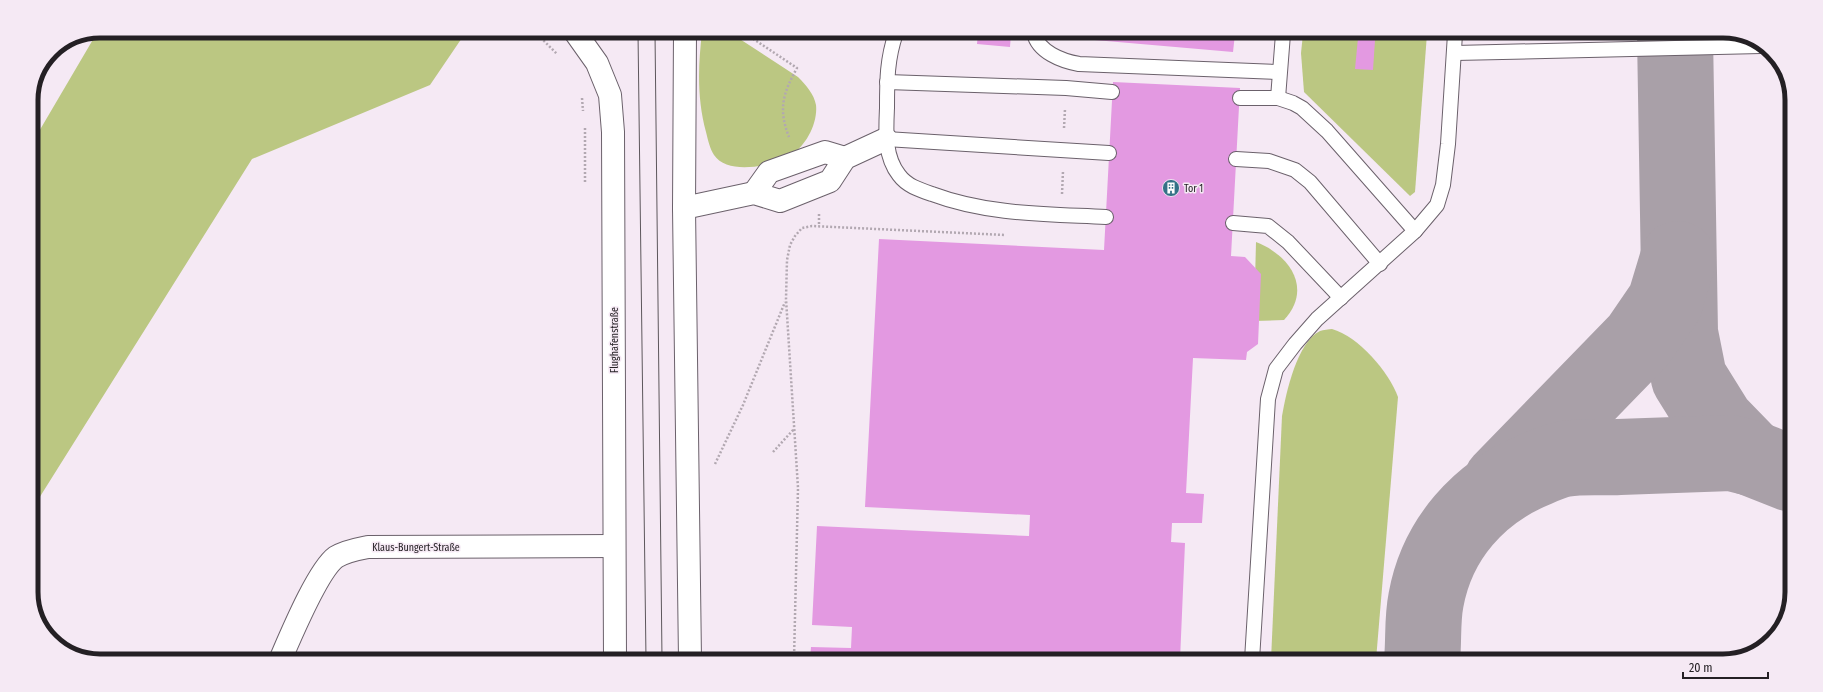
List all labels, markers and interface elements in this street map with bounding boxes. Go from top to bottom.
building icon: Tor 1 [1161,178,1181,198]
place label: Tor 1 [1184,183,1203,195]
street label: Flughafenstraße [609,307,621,373]
street label: Klaus-Bungert-Straße [372,542,460,554]
scale bar [1683,654,1768,680]
text: 20 m [1689,661,1713,675]

